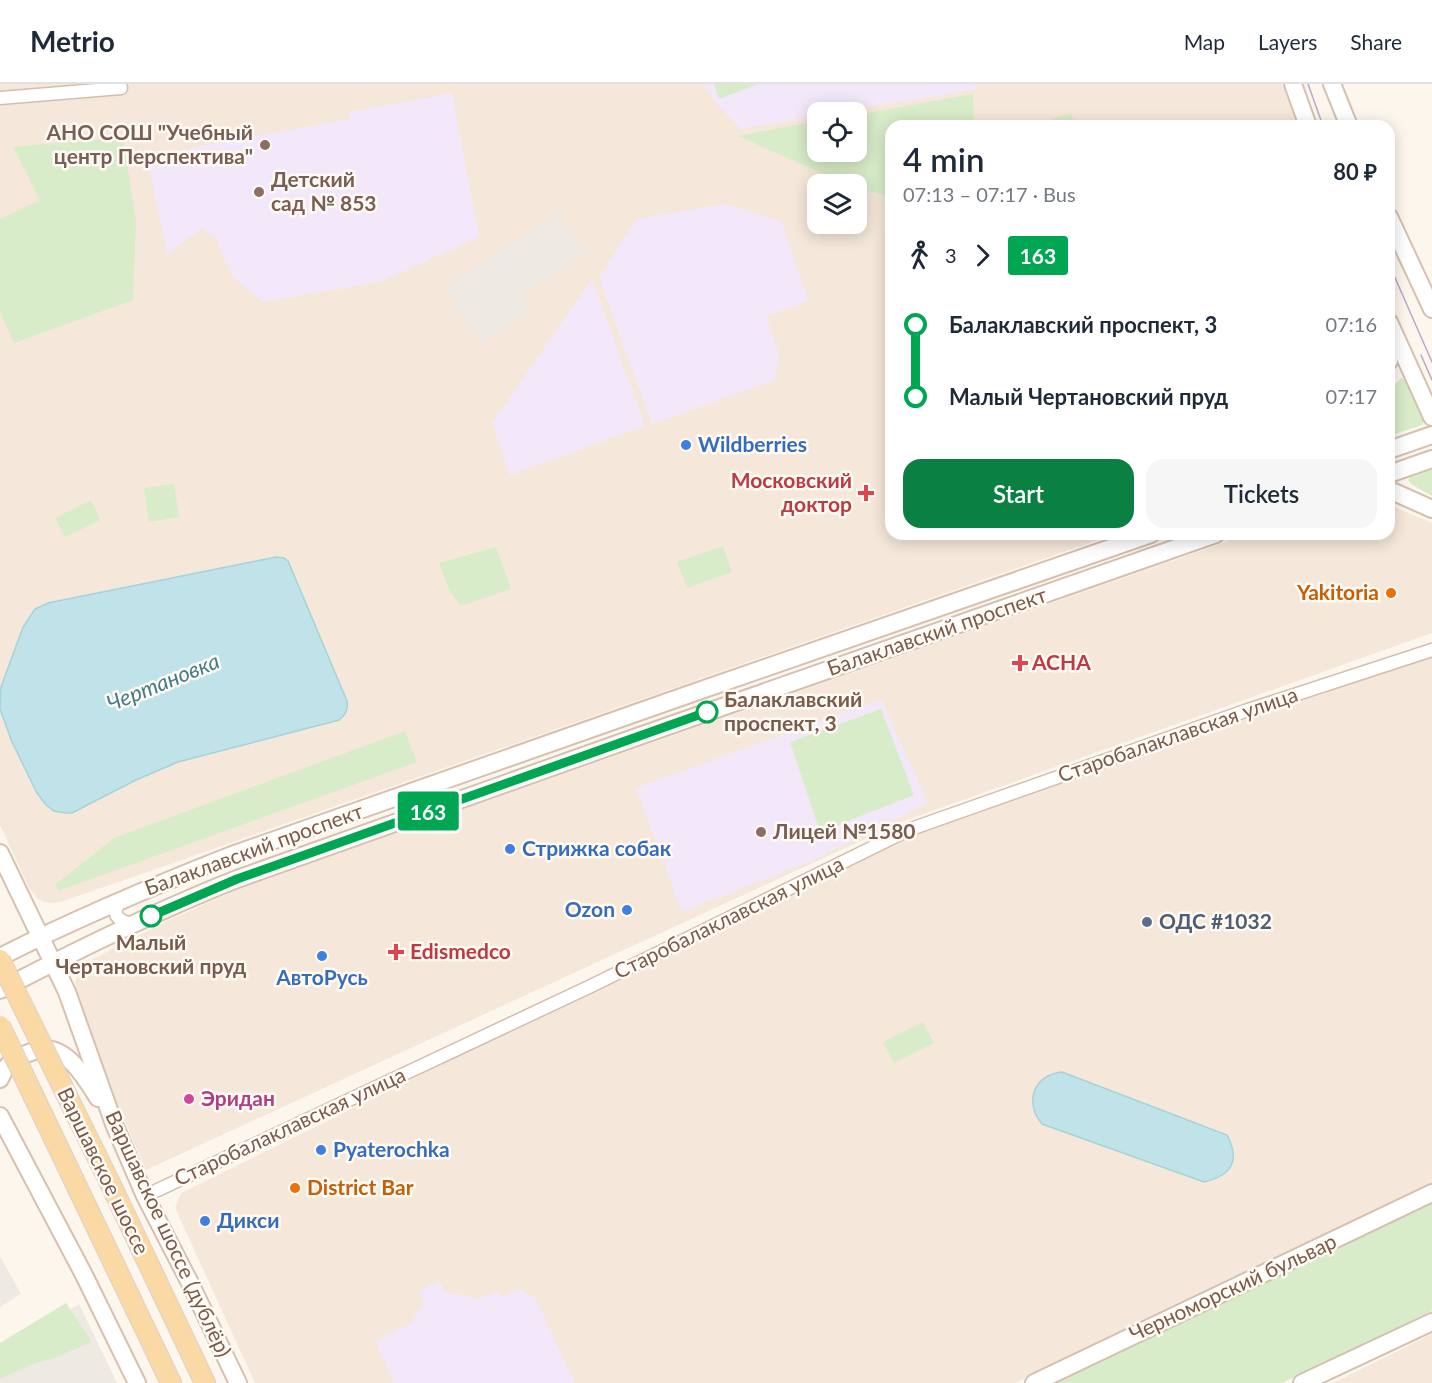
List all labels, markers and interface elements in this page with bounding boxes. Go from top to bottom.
text: Metrio [30,24,115,58]
text: Map [1184,29,1225,54]
text: Layers [1258,29,1317,54]
text: Share [1350,29,1402,54]
map controls [807,102,867,234]
button: locate [807,102,867,162]
place label: АНО СОШ "Учебный центр Перспектива" [46,119,253,168]
marker: АНО СОШ "Учебный центр Перспектива" [258,138,272,152]
text: 4 min [903,139,984,179]
text: 80 ₽ [1333,158,1377,185]
place label: Детский сад № 853 [271,166,377,215]
button: layers [807,174,867,234]
text: 07:13 – 07:17 · Bus [903,182,1076,206]
marker: Детский сад № 853 [252,185,266,199]
icon: walk [903,239,936,272]
icon: forward [966,239,999,272]
text: 3 [945,243,957,267]
text: 163 [1020,243,1056,268]
text: Балаклавский проспект, 3 [949,311,1217,338]
text: 07:16 [1326,312,1377,336]
text: Малый Чертановский пруд [949,383,1228,410]
text: 07:17 [1326,384,1377,408]
place label: Wildberries [698,431,807,456]
marker: Wildberries [679,438,693,452]
button: Start [903,459,1134,528]
button: Tickets [1146,459,1377,528]
place label: Московский доктор [731,467,852,516]
marker: Московский доктор [857,484,875,502]
place label: Yakitoria [1296,579,1379,604]
street label: Балаклавский проспект [823,581,1050,680]
marker: Yakitoria [1384,586,1398,600]
water label: Чертановка [103,647,223,716]
place label: АСНА [1031,649,1091,674]
marker: АСНА [1013,656,1027,670]
street label: Старобалаклавская улица [1054,681,1301,786]
place label: Балаклавский проспект, 3 [724,686,862,735]
marker: Балаклавский проспект, 3 [696,701,718,723]
line badge: 163 [394,792,462,830]
street label: Балаклавский проспект [141,797,366,900]
text: 163 [410,799,446,824]
place label: Лицей №1580 [772,818,916,843]
marker: Лицей №1580 [754,825,768,839]
place label: Стрижка собак [522,835,672,860]
marker: Стрижка собак [503,842,517,856]
street label: Старобалаклавская улица [610,850,847,983]
place label: Ozon [565,896,615,921]
marker: Ozon [620,903,634,917]
marker: Малый Чертановский пруд [140,905,162,927]
place label: ОДС #1032 [1159,908,1272,933]
marker: ОДС #1032 [1140,915,1154,929]
place label: Малый Чертановский пруд [56,929,246,978]
place label: Edismedco [410,938,511,963]
marker: Edismedco [387,943,405,961]
marker: АвтоРусь [315,949,329,963]
place label: АвтоРусь [275,964,368,989]
street label: Старобалаклавская улица [170,1061,409,1190]
street label: Варшавское шоссе [53,1083,156,1258]
place label: Эридан [201,1085,275,1110]
marker: Эридан [182,1092,196,1106]
street label: Варшавское шоссе (дублёр) [101,1106,238,1361]
place label: Pyaterochka [333,1136,450,1161]
marker: Pyaterochka [314,1143,328,1157]
place label: District Bar [307,1174,414,1199]
marker: District Bar [288,1181,302,1195]
place label: Дикси [217,1207,279,1232]
marker: Дикси [198,1214,212,1228]
street label: Черноморский бульвар [1125,1228,1340,1346]

